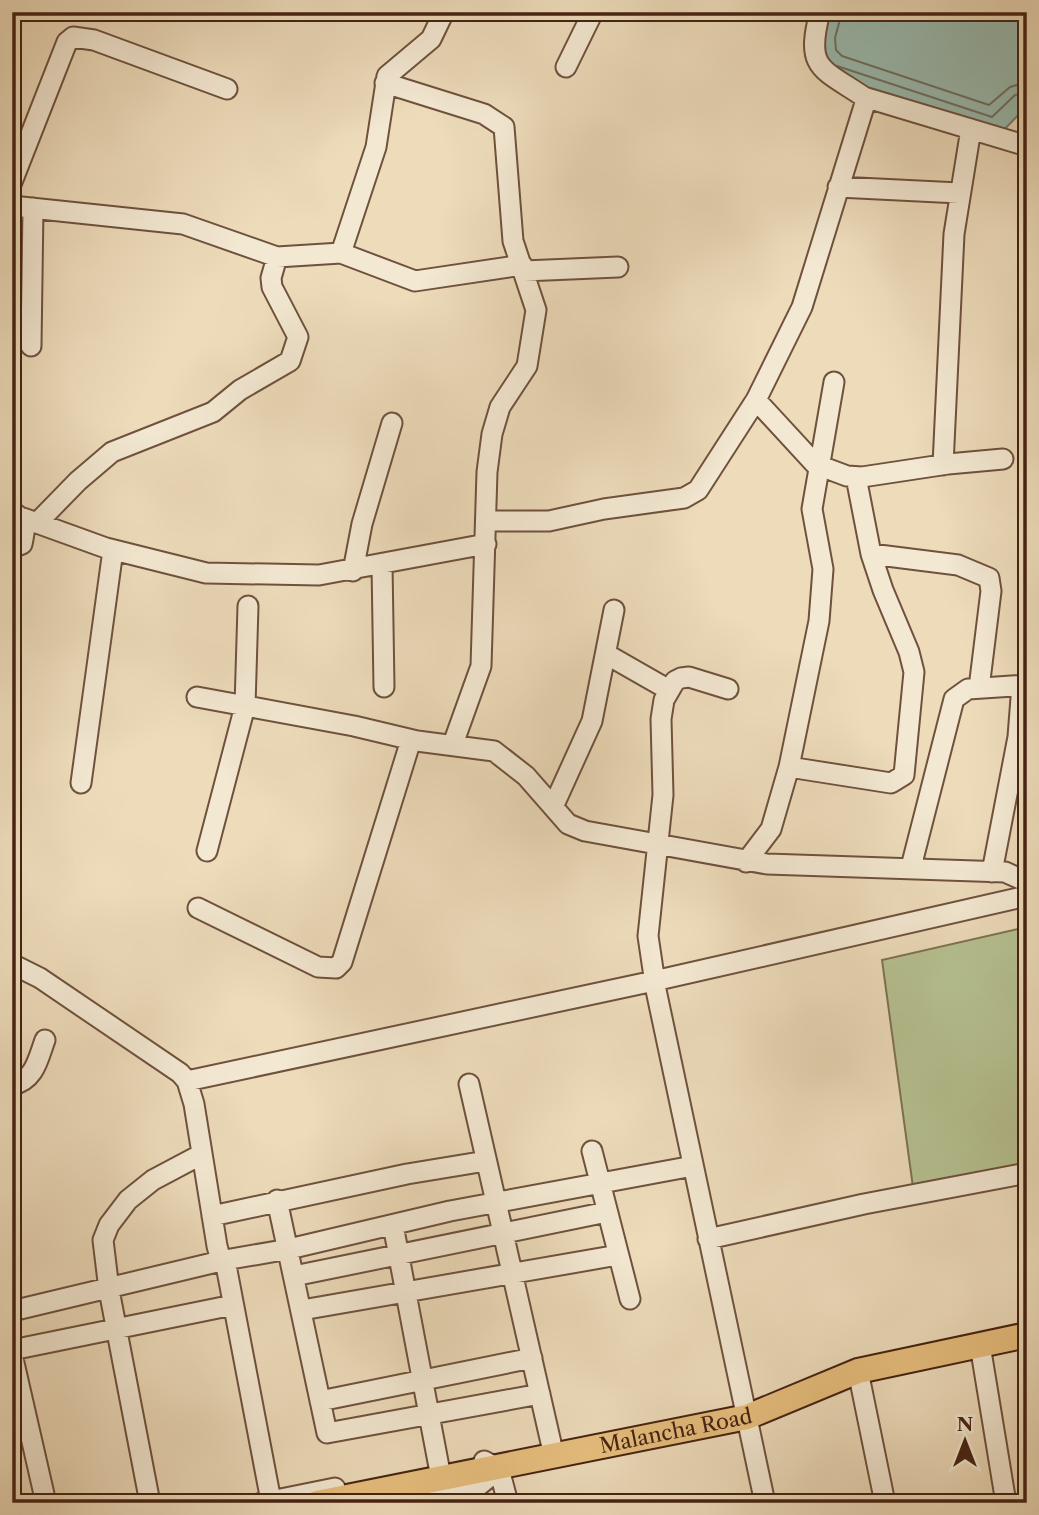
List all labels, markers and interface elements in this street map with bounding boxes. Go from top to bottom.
street label: Malancha Road [597,1403,755,1458]
north arrow [930,1406,1000,1476]
text: N [957,1413,973,1436]

